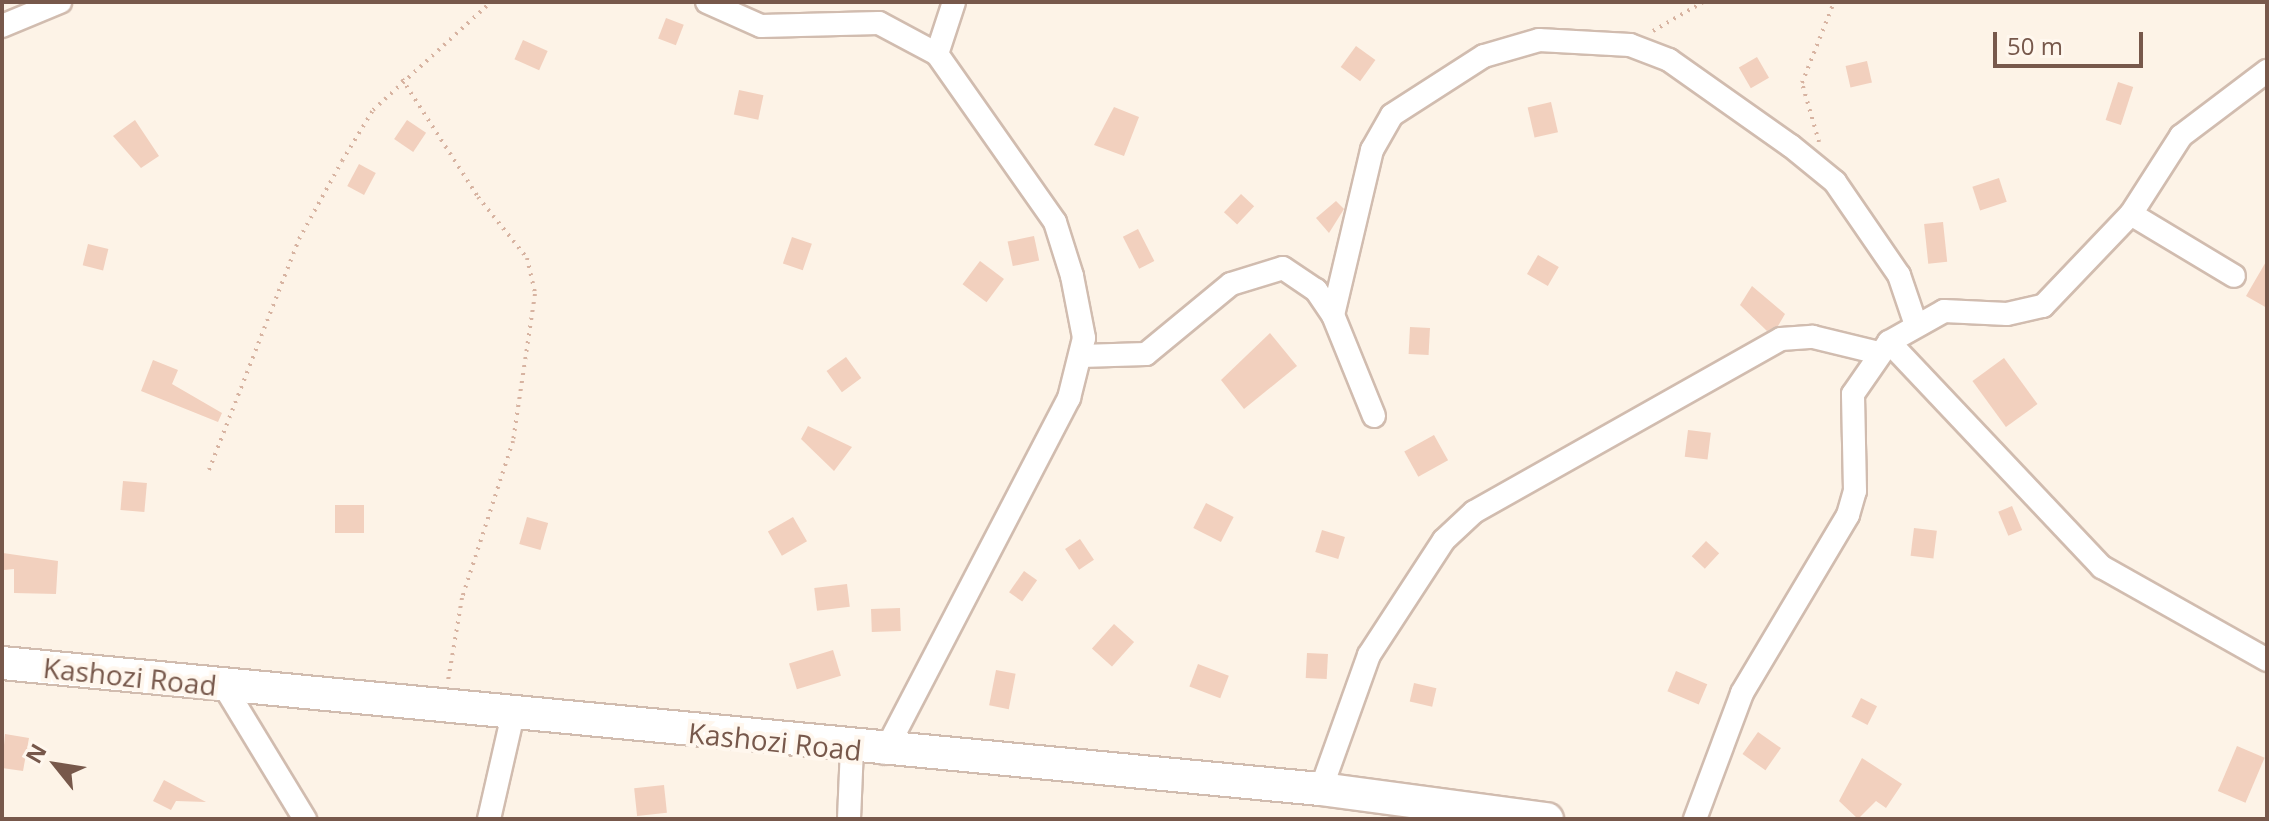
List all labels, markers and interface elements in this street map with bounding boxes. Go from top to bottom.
scale bar [1997,16,2147,66]
text: 50 m [2007,29,2063,62]
street label: Kashozi Road [42,650,218,702]
street label: Kashozi Road [687,715,863,767]
north arrow [16,725,96,805]
text: N [18,738,53,768]

